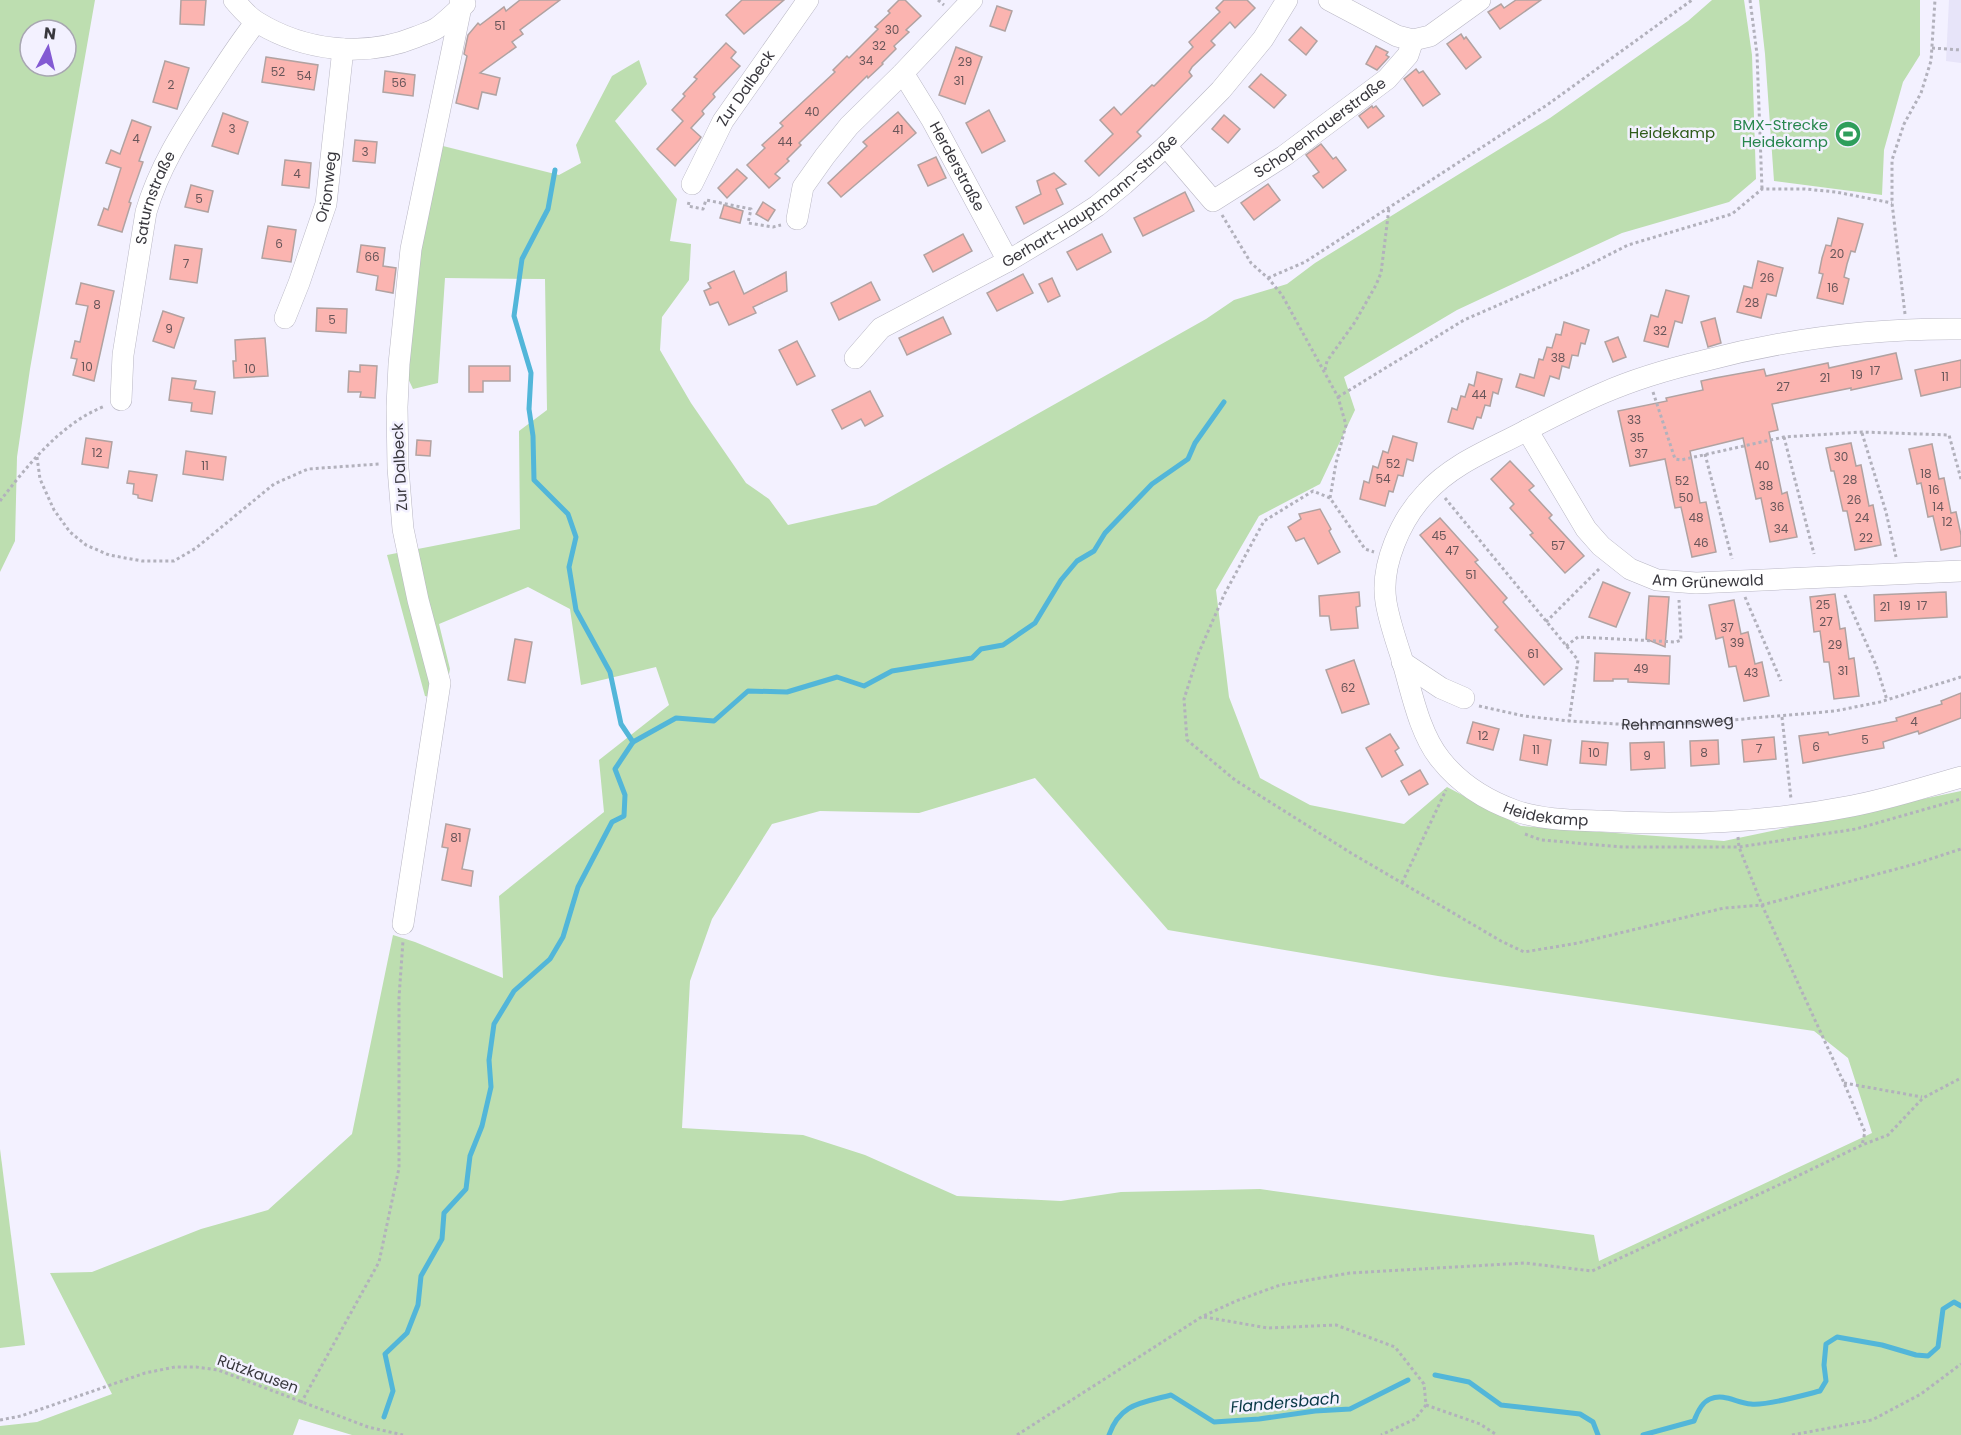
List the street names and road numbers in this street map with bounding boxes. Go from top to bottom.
street label: Zur Dalbeck [711,46,780,129]
street label: Schopenhauerstraße [1249,72,1390,183]
street label: Herderstraße [925,118,990,215]
street label: Gerhart-Hauptmann-Straße [998,129,1182,272]
street label: Saturnstraße [130,147,180,246]
street label: Orionweg [309,150,342,225]
street label: Zur Dalbeck [387,422,412,512]
street label: Am Grünewald [1651,569,1764,593]
street label: Rehmannsweg [1621,709,1734,735]
street label: Heidekamp [1500,796,1589,831]
street label: Rützkausen [215,1349,302,1398]

